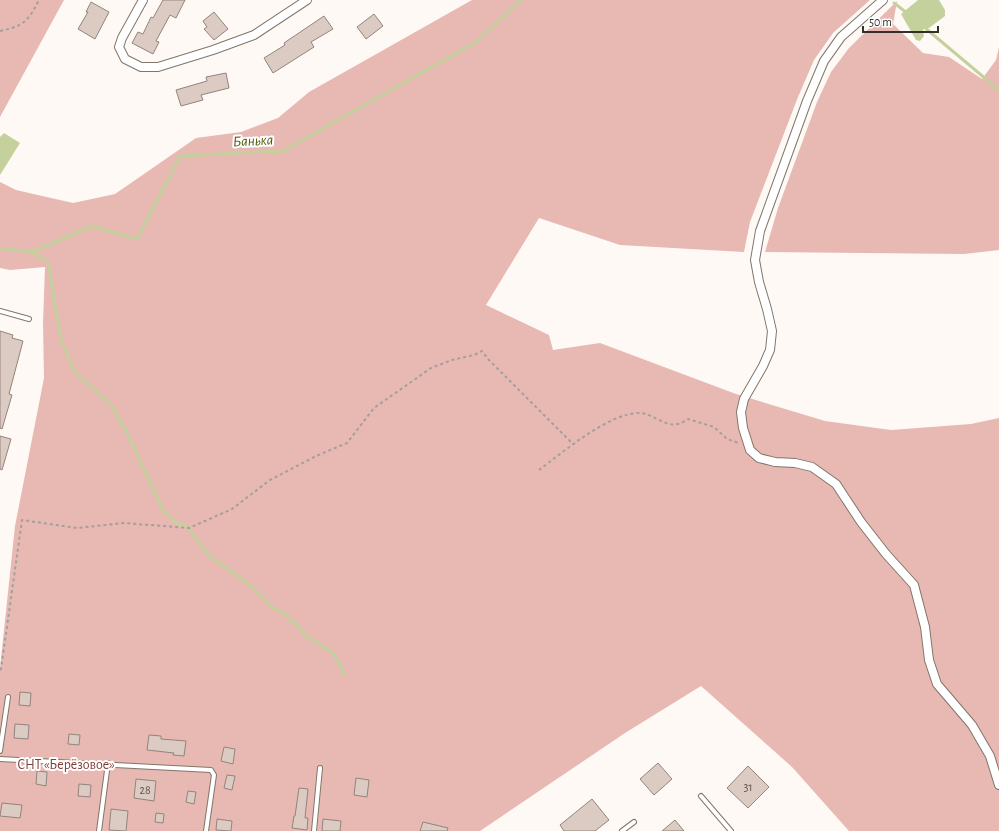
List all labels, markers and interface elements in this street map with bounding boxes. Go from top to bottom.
scale bar [863,8,938,34]
text: 50 m [869,16,892,28]
water label: Банька [232,132,274,150]
park label: СНТ «Берёзовое» [17,758,115,772]
house number: 31 [743,781,753,793]
house number: 28 [139,784,151,796]

